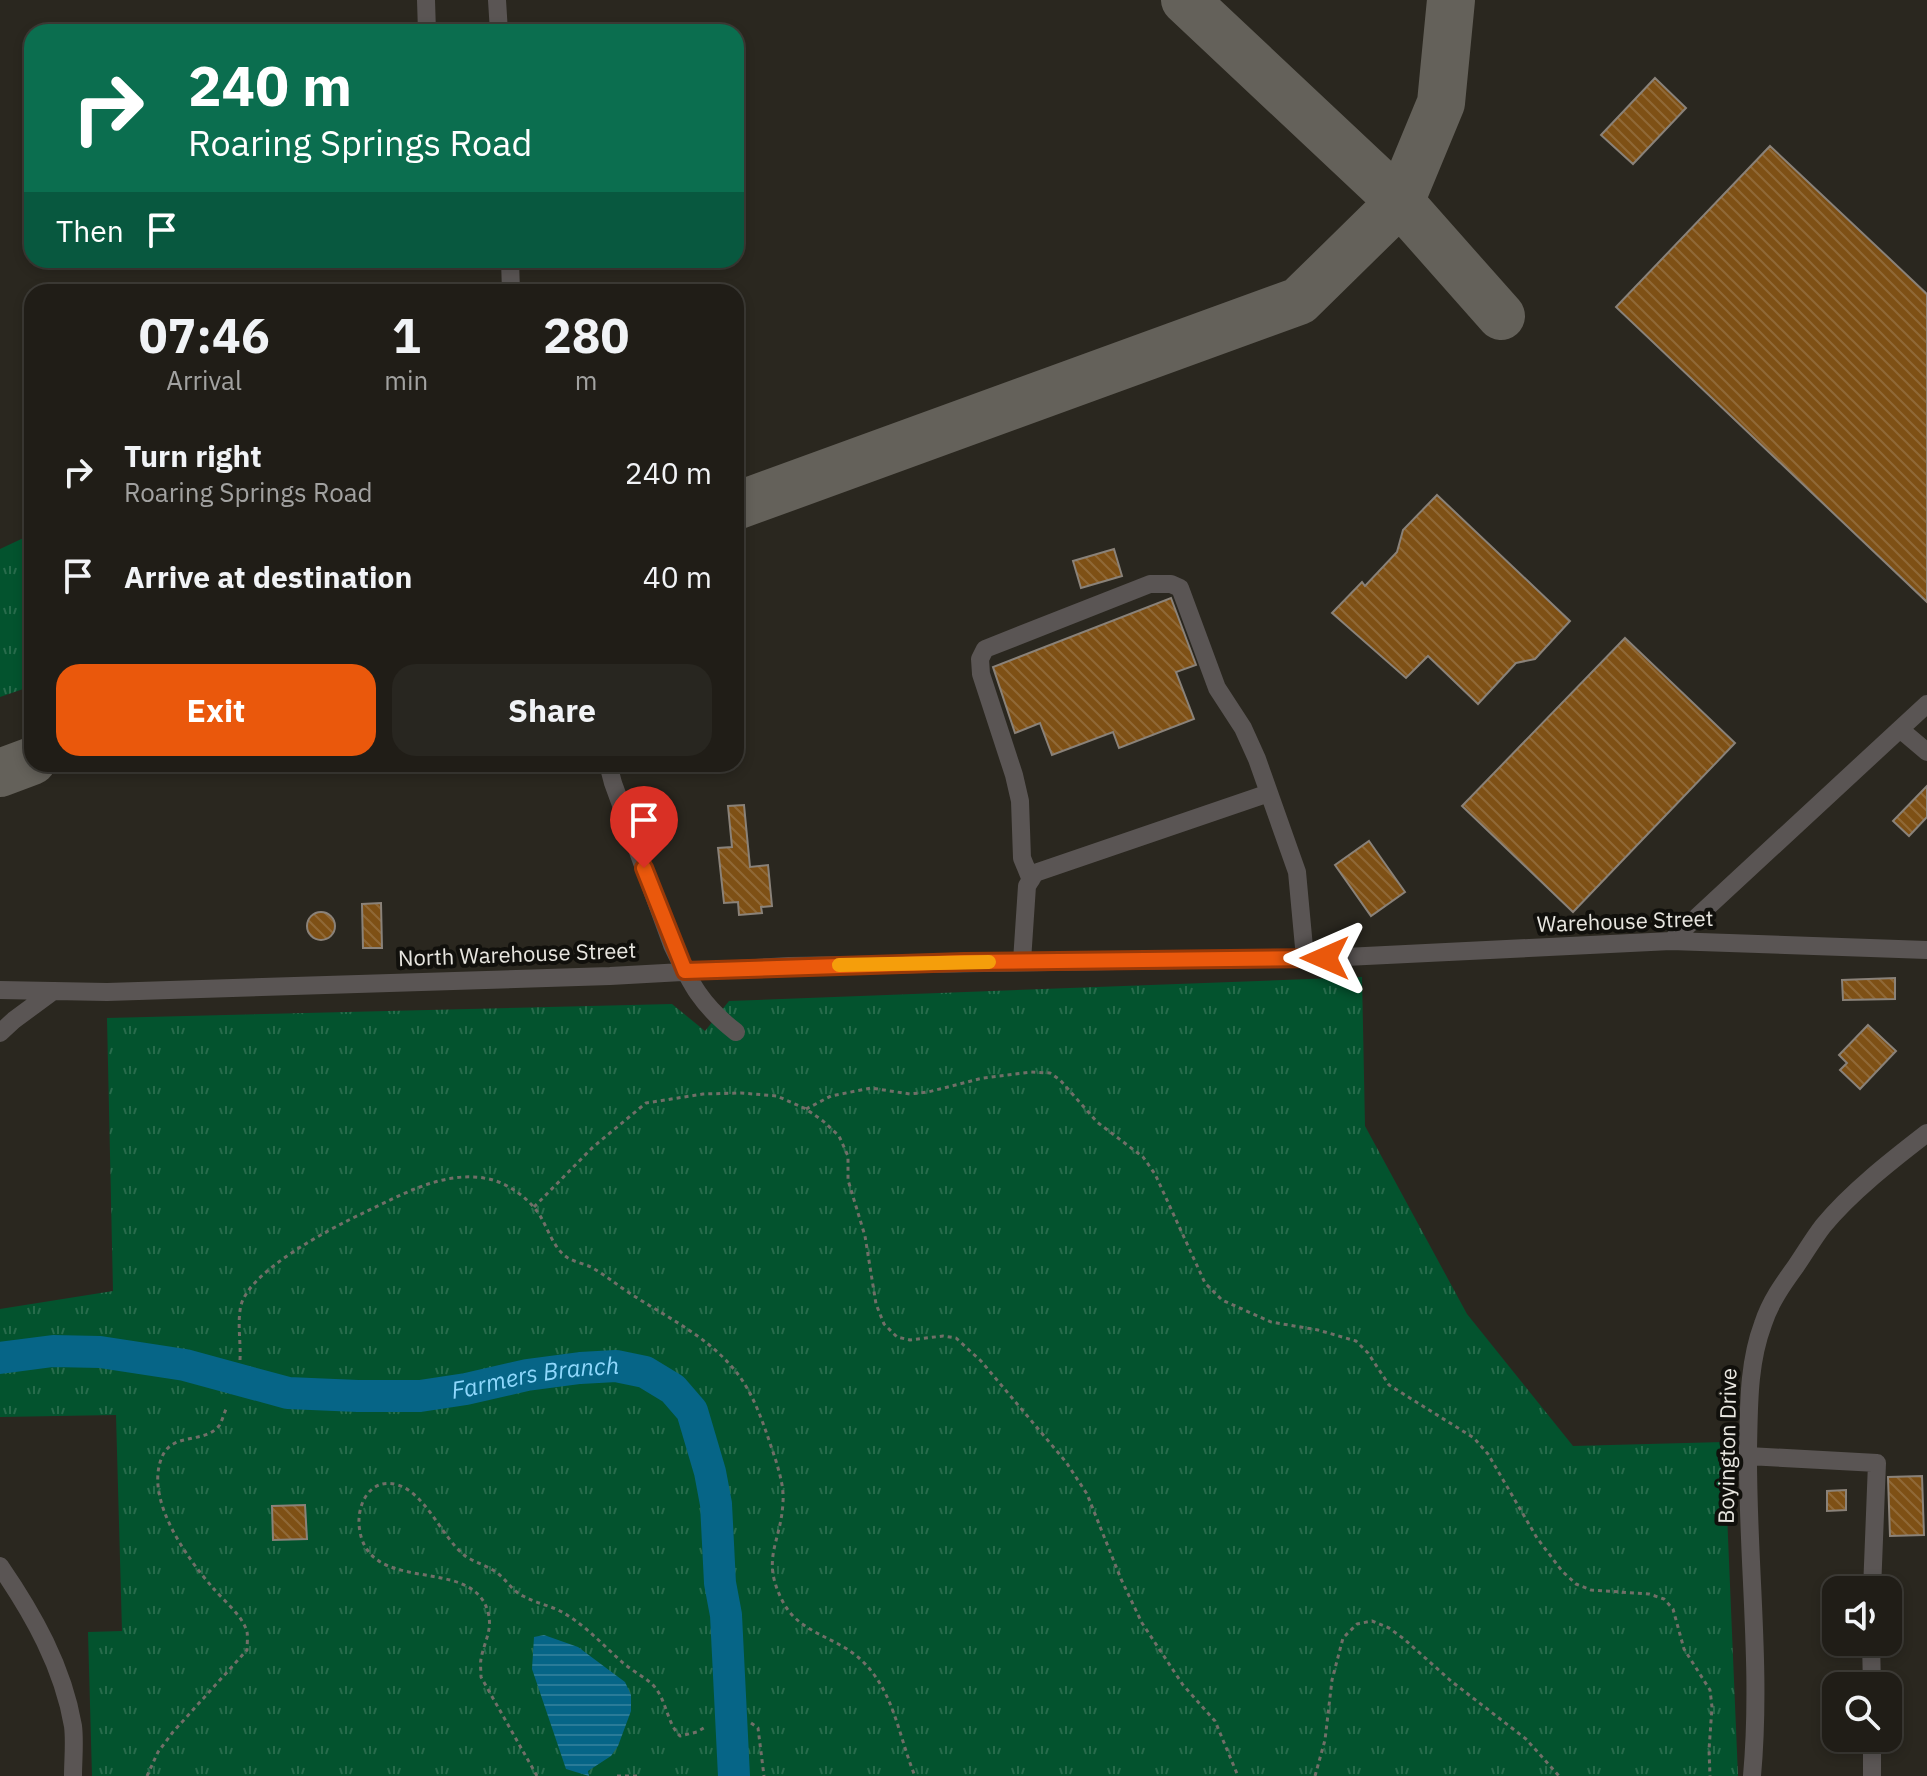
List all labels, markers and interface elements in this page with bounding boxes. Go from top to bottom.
text: 240 m [188,49,352,121]
icon: right [56,56,160,160]
text: Roaring Springs Road [188,119,532,166]
icon: arrive [140,208,184,252]
text: Then [56,211,124,250]
text: 07:46 [139,304,270,366]
text: 1 [392,304,421,366]
text: 280 [543,304,629,366]
text: Arrival [166,363,242,397]
text: min [384,363,428,397]
text: m [575,363,597,397]
text: Turn right [124,436,262,475]
icon: right [56,450,100,494]
text: 240 m [625,453,712,492]
text: Roaring Springs Road [124,475,373,509]
icon: arrive [56,554,100,598]
text: Arrive at destination [124,557,412,596]
text: 40 m [643,557,712,596]
button: Exit [56,664,376,756]
button: Share [392,664,712,756]
pin [610,786,678,868]
icon: arrive [622,798,666,842]
street label: Warehouse Street [1536,903,1714,938]
position arrow [1283,916,1367,1000]
street label: North Warehouse Street [397,935,637,972]
water label: Farmers Branch [449,1349,620,1406]
street label: Boyington Drive [1711,1368,1742,1524]
map controls [1822,1576,1902,1752]
button: sound [1822,1576,1902,1656]
button: search [1822,1672,1902,1752]

